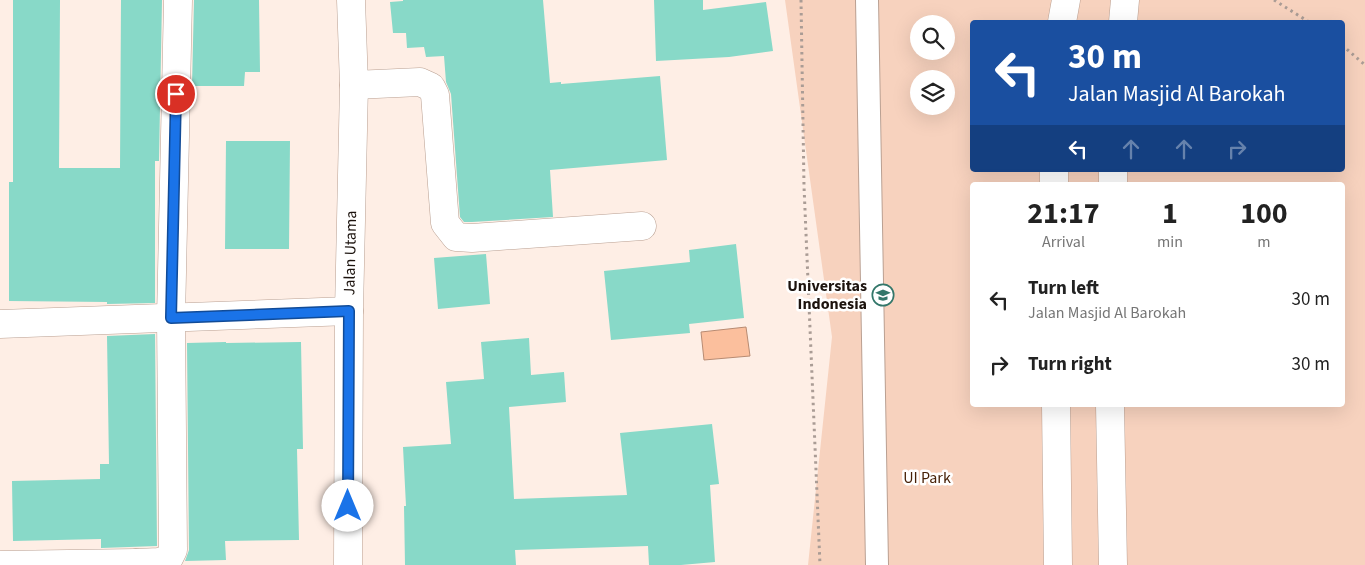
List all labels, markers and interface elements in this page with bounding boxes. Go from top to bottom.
map controls [910,15,955,115]
button: search [910,15,955,60]
text: 30 m [1068,32,1142,82]
icon: left [985,40,1050,105]
button: layers [910,70,955,115]
pin [155,73,197,115]
text: Jalan Masjid Al Barokah [1068,78,1286,110]
icon: arrive [162,80,190,108]
icon: left [1064,135,1092,163]
icon: ahead [1117,135,1145,163]
icon: ahead [1170,135,1198,163]
icon: right [1223,135,1251,163]
text: 21:17 [1027,192,1100,235]
text: 1 [1162,192,1178,235]
text: 100 [1240,192,1288,235]
street label: Jalan Utama [338,210,362,296]
text: Arrival [1042,231,1085,253]
text: min [1157,231,1183,253]
text: m [1257,231,1271,253]
place label: Universitas Indonesia [787,275,867,315]
text: Turn left [1028,275,1099,302]
school or university icon: Universitas Indonesia [871,283,895,307]
icon: left [985,286,1013,314]
text: 30 m [1292,286,1330,313]
text: Jalan Masjid Al Barokah [1028,302,1186,324]
icon: right [985,351,1013,379]
text: Turn right [1028,351,1112,378]
text: 30 m [1292,351,1330,378]
park label: UI Park [903,467,951,489]
position arrow [321,479,373,531]

